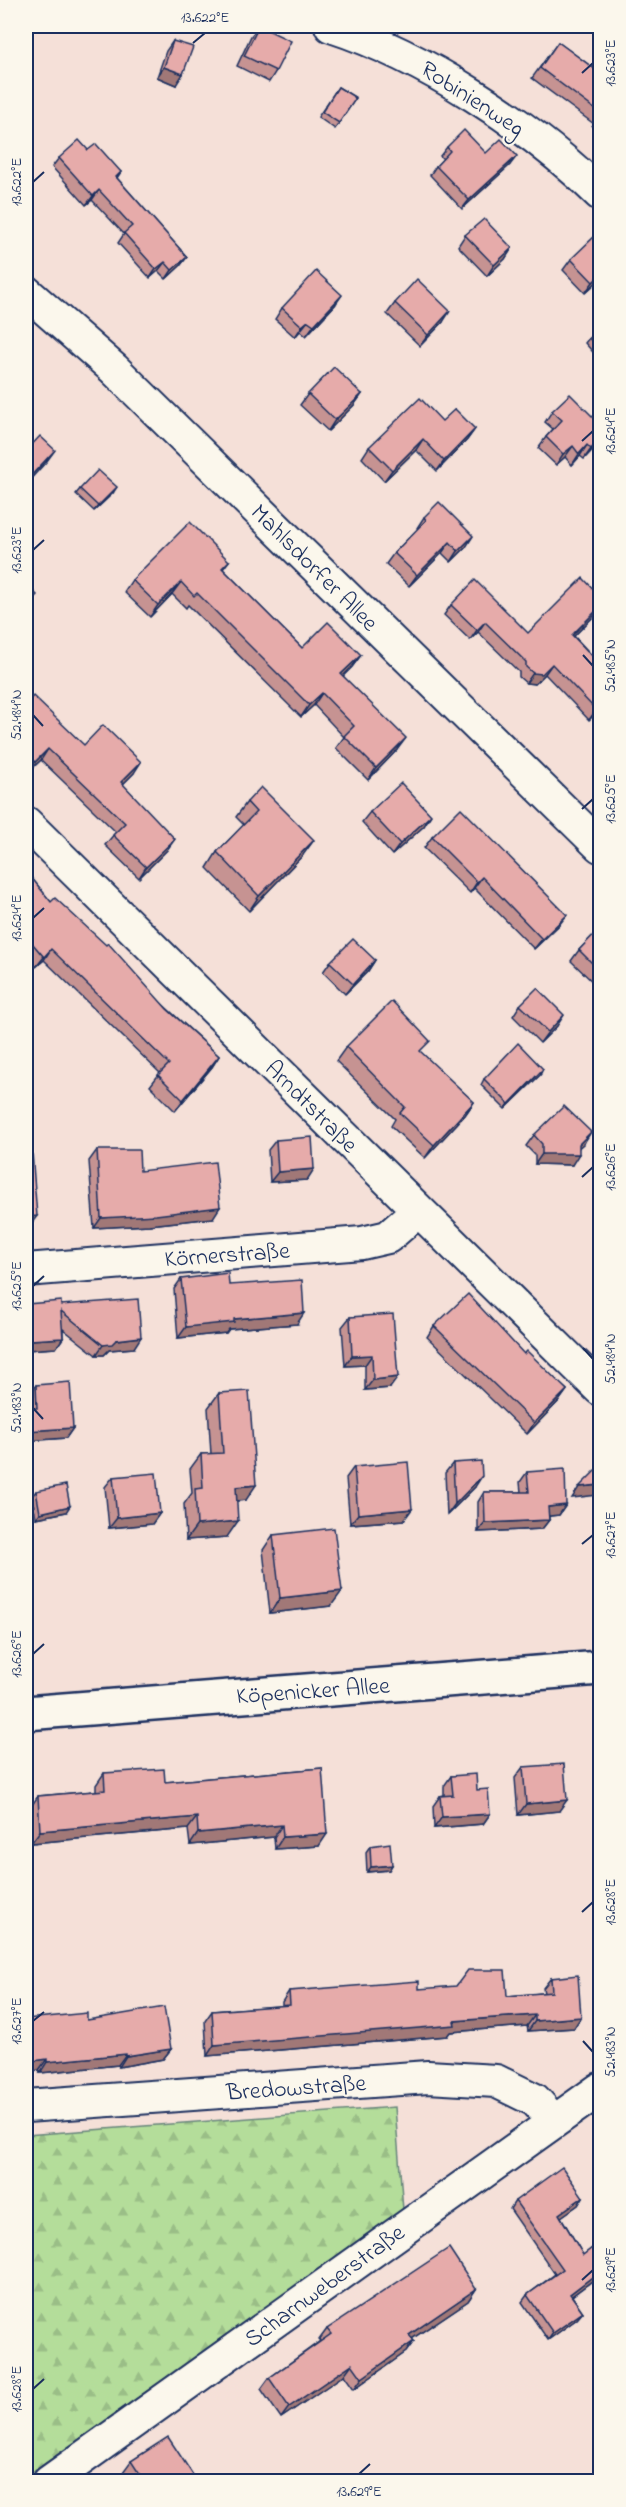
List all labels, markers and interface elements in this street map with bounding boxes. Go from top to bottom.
text: 13.622°E [181,7,229,29]
text: 13.623°E [600,39,622,87]
street label: Robinienweg [413,53,531,147]
text: 13.622°E [6,158,28,206]
text: 13.624°E [600,407,622,455]
street label: Mahlsdorfer Allee [241,497,385,641]
text: 13.623°E [6,526,28,574]
text: 52.485°N [600,639,622,693]
text: 52.484°N [6,689,28,741]
text: 13.625°E [600,774,622,824]
text: 13.624°E [6,894,28,942]
street label: Arndtstraße [256,1053,365,1163]
text: 13.626°E [600,1143,622,1191]
street label: Körnerstraße [163,1235,291,1278]
text: 13.625°E [6,1261,28,1311]
text: 52.484°N [600,1333,622,1385]
text: 52.483°N [6,1382,28,1434]
text: 13.627°E [600,1511,622,1559]
text: 13.626°E [6,1630,28,1678]
street label: Köpenicker Allee [235,1670,391,1715]
text: 13.628°E [600,1879,622,1925]
text: 13.627°E [6,1997,28,2045]
text: 52.483°N [600,2026,622,2078]
street label: Bredowstraße [224,2067,367,2112]
street label: Scharnweberstraße [238,2217,413,2357]
text: 13.629°E [600,2247,622,2293]
text: 13.628°E [6,2366,28,2412]
text: 13.629°E [336,2481,382,2503]

